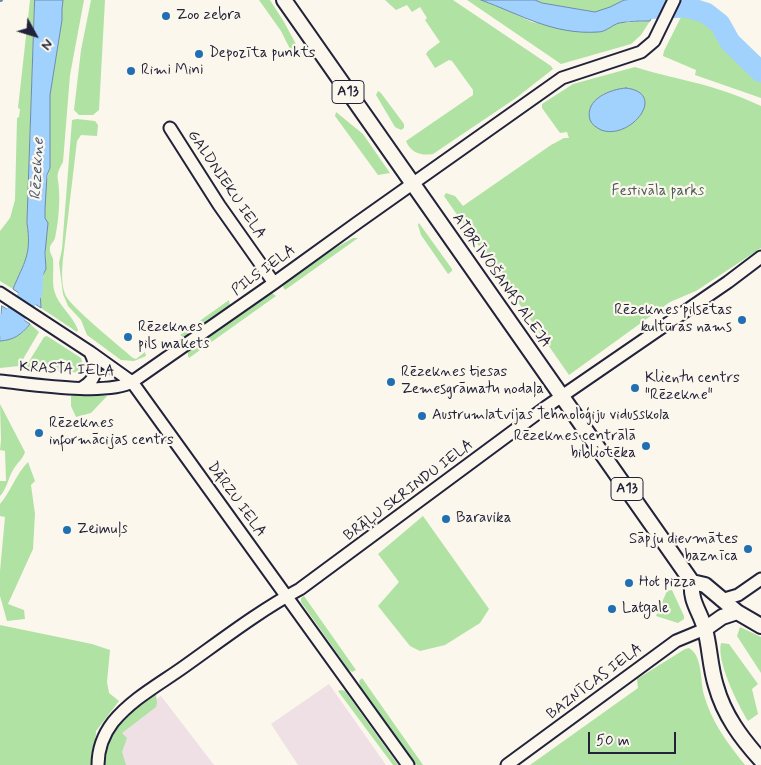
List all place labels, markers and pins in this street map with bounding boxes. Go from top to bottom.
place label: Zoo zebra [176,7,241,25]
marker: Zoo zebra [160,10,172,22]
place label: Depozīta punkts [209,45,316,63]
marker: Depozīta punkts [193,48,205,60]
place label: Rimi Mini [141,62,203,80]
marker: Rimi Mini [125,65,137,77]
place label: Rēzeknes pilsētas kultūras nams [614,302,732,337]
marker: Rēzeknes pilsētas kultūras nams [736,314,748,326]
place label: Rēzeknes pils makets [138,319,209,354]
marker: Rēzeknes pils makets [122,331,134,343]
place label: Rēzeknes tiesas Zemesgrāmatu nodaļa [401,364,544,399]
place label: Klientu centrs "Rēzekne" [645,370,740,405]
marker: Rēzeknes tiesas Zemesgrāmatu nodaļa [385,376,397,388]
marker: Klientu centrs "Rēzekne" [629,382,641,394]
place label: Austrumlatvijas Tehnoloģiju vidusskola [432,407,670,425]
marker: Austrumlatvijas Tehnoloģiju vidusskola [416,410,428,422]
place label: Rēzeknes informācijas centrs [49,415,174,450]
marker: Rēzeknes informācijas centrs [33,427,45,439]
place label: Rēzeknes centrālā bibliotēka [514,428,636,463]
marker: Rēzeknes centrālā bibliotēka [640,440,652,452]
place label: Baravika [456,510,511,528]
marker: Baravika [440,513,452,525]
place label: Zeimuļs [77,521,128,539]
marker: Zeimuļs [61,524,73,536]
place label: Sāpju dievmātes baznīca [629,531,738,566]
marker: Sāpju dievmātes baznīca [742,543,754,555]
place label: Hot pizza [639,574,696,592]
marker: Hot pizza [623,577,635,589]
place label: Latgale [622,600,669,618]
marker: Latgale [606,603,618,615]

